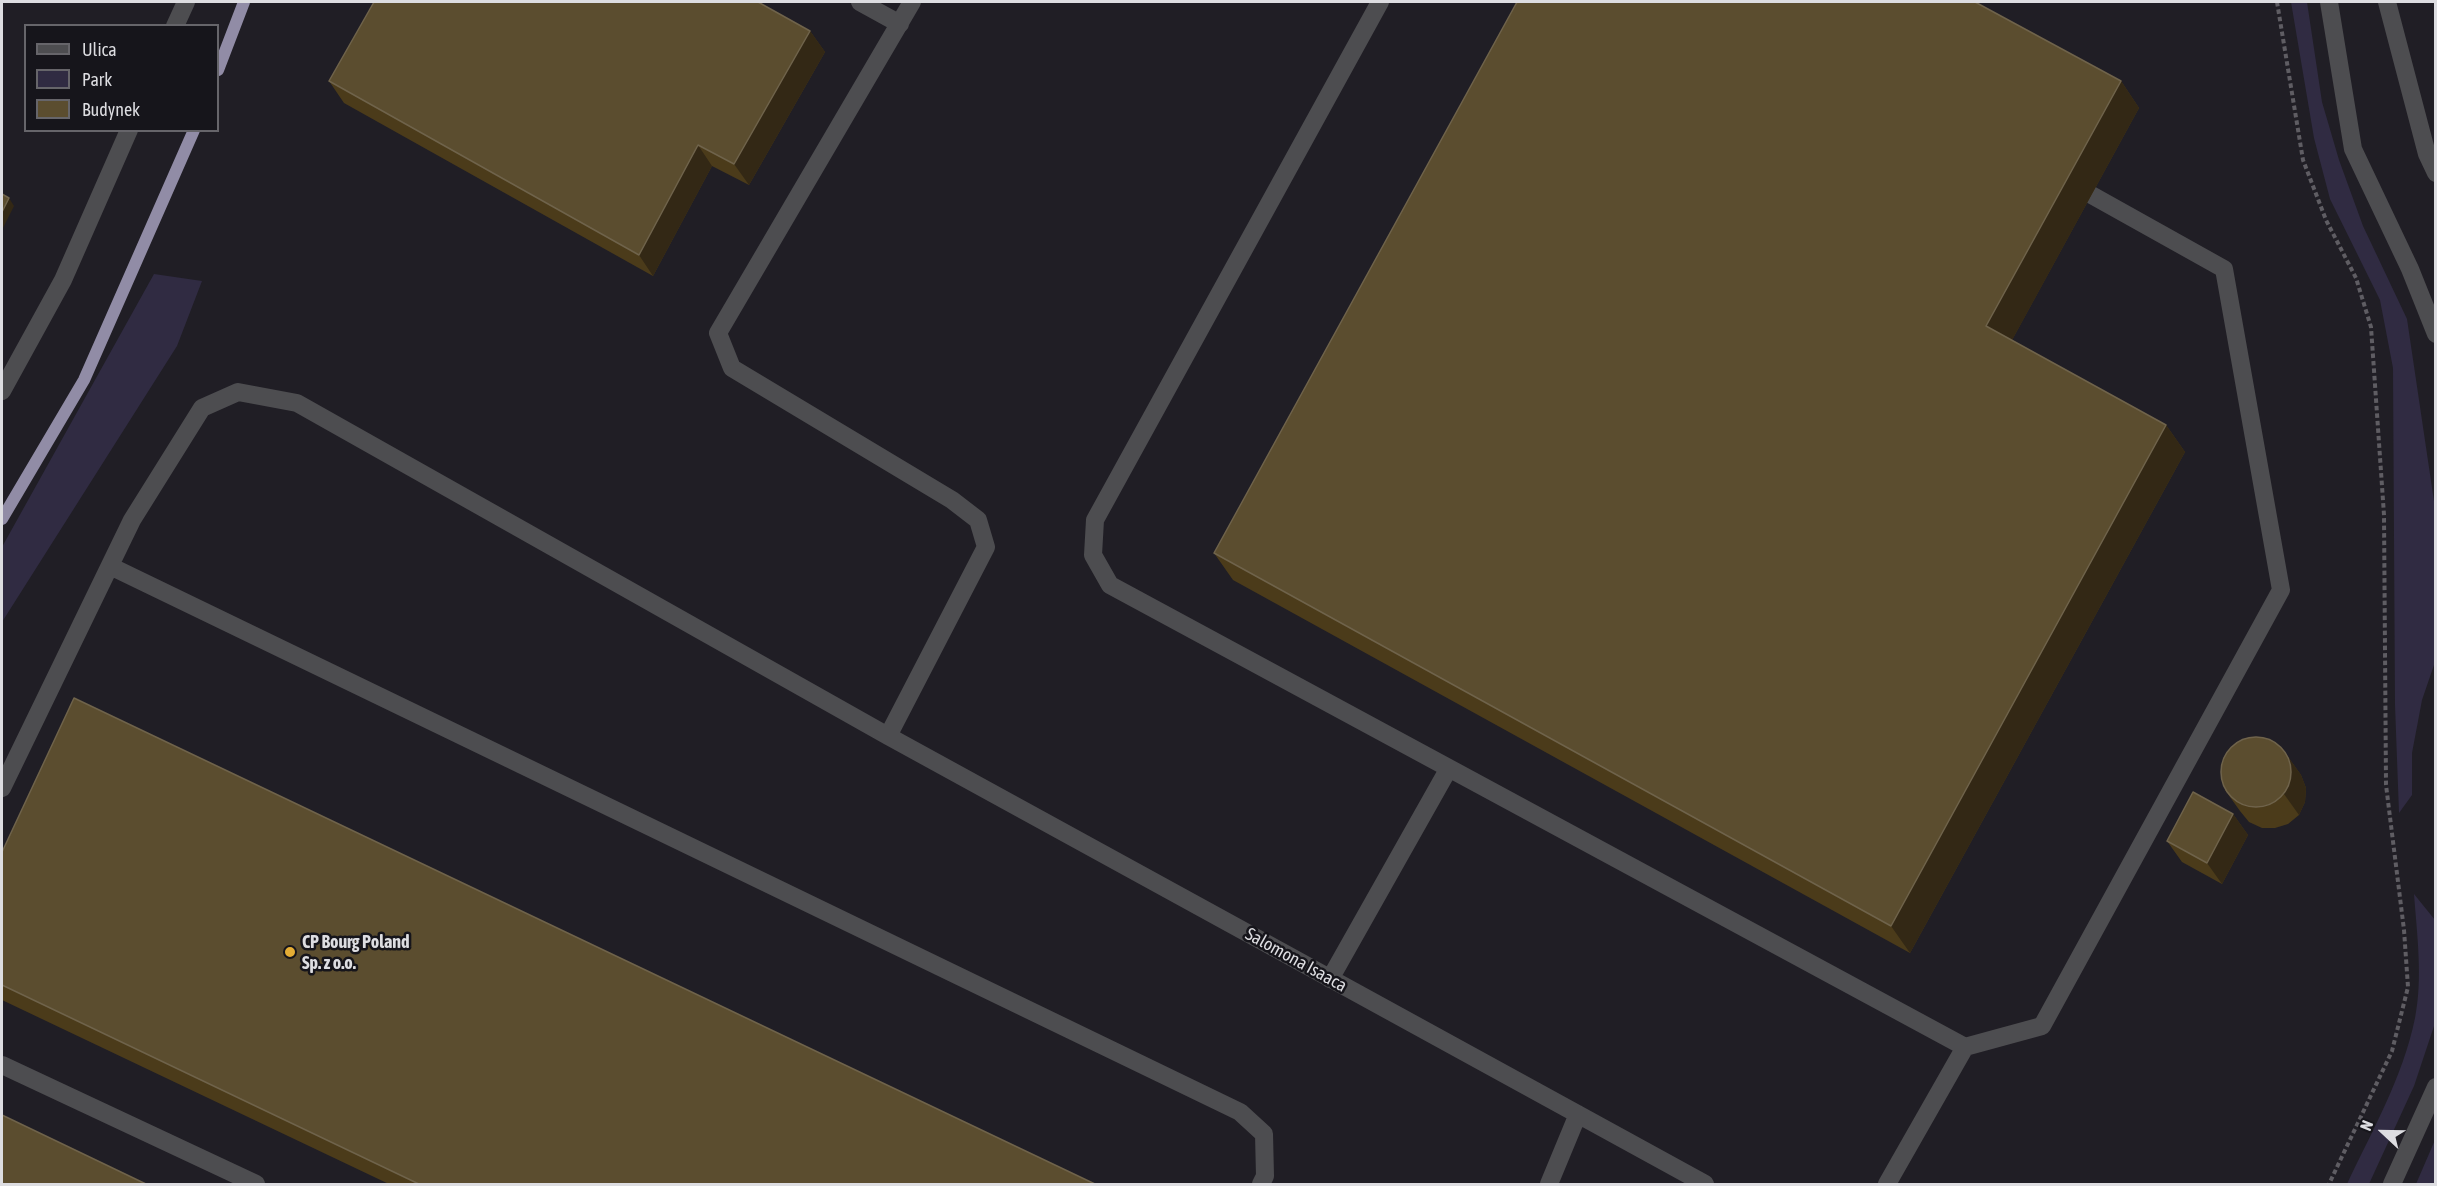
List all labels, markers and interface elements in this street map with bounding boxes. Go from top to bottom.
legend [24,24,219,132]
text: Ulica [82,39,117,60]
text: Park [82,69,112,90]
text: Budynek [82,99,140,120]
street label: Salomona Isaaca [1241,923,1351,997]
place label: CP Bourg Poland Sp. z o.o. [302,931,410,974]
marker: CP Bourg Poland Sp. z o.o. [283,945,297,959]
north arrow [2353,1102,2413,1162]
text: N [2356,1118,2376,1133]

